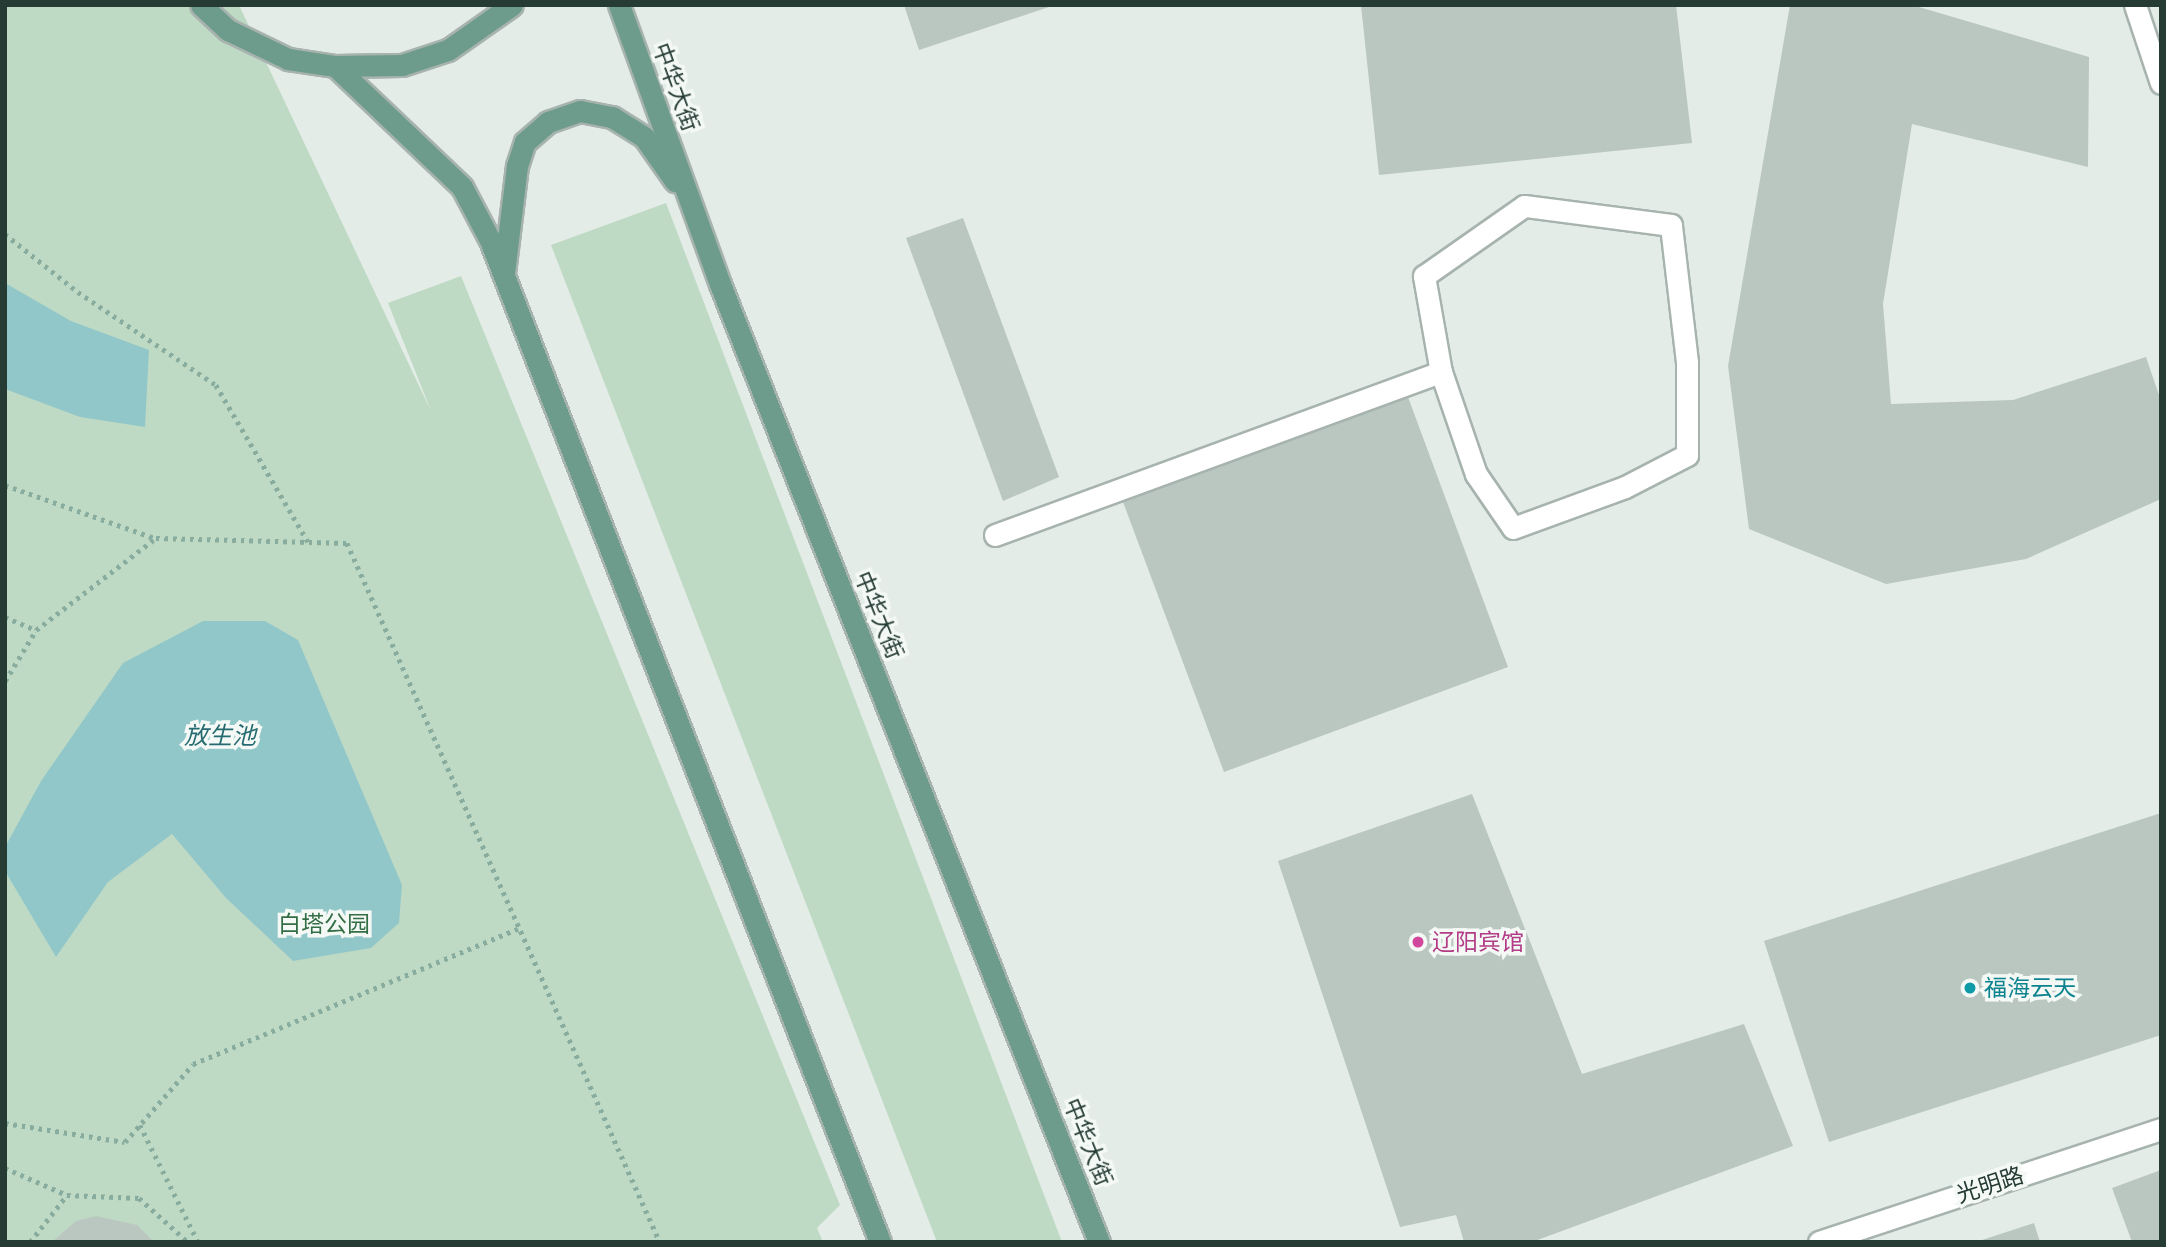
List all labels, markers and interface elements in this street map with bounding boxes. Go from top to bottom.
street label: 中华大街 [647,39,705,135]
street label: 中华大街 [849,567,909,663]
water label: 放生池 [184,722,256,750]
park label: 白塔公园 [278,910,370,938]
place label: 辽阳宾馆 [1432,928,1524,956]
marker: 辽阳宾馆 [1410,934,1426,950]
place label: 福海云天 [1984,974,2076,1002]
marker: 福海云天 [1962,980,1978,996]
street label: 中华大街 [1058,1094,1118,1190]
street label: 光明路 [1953,1161,2027,1209]

